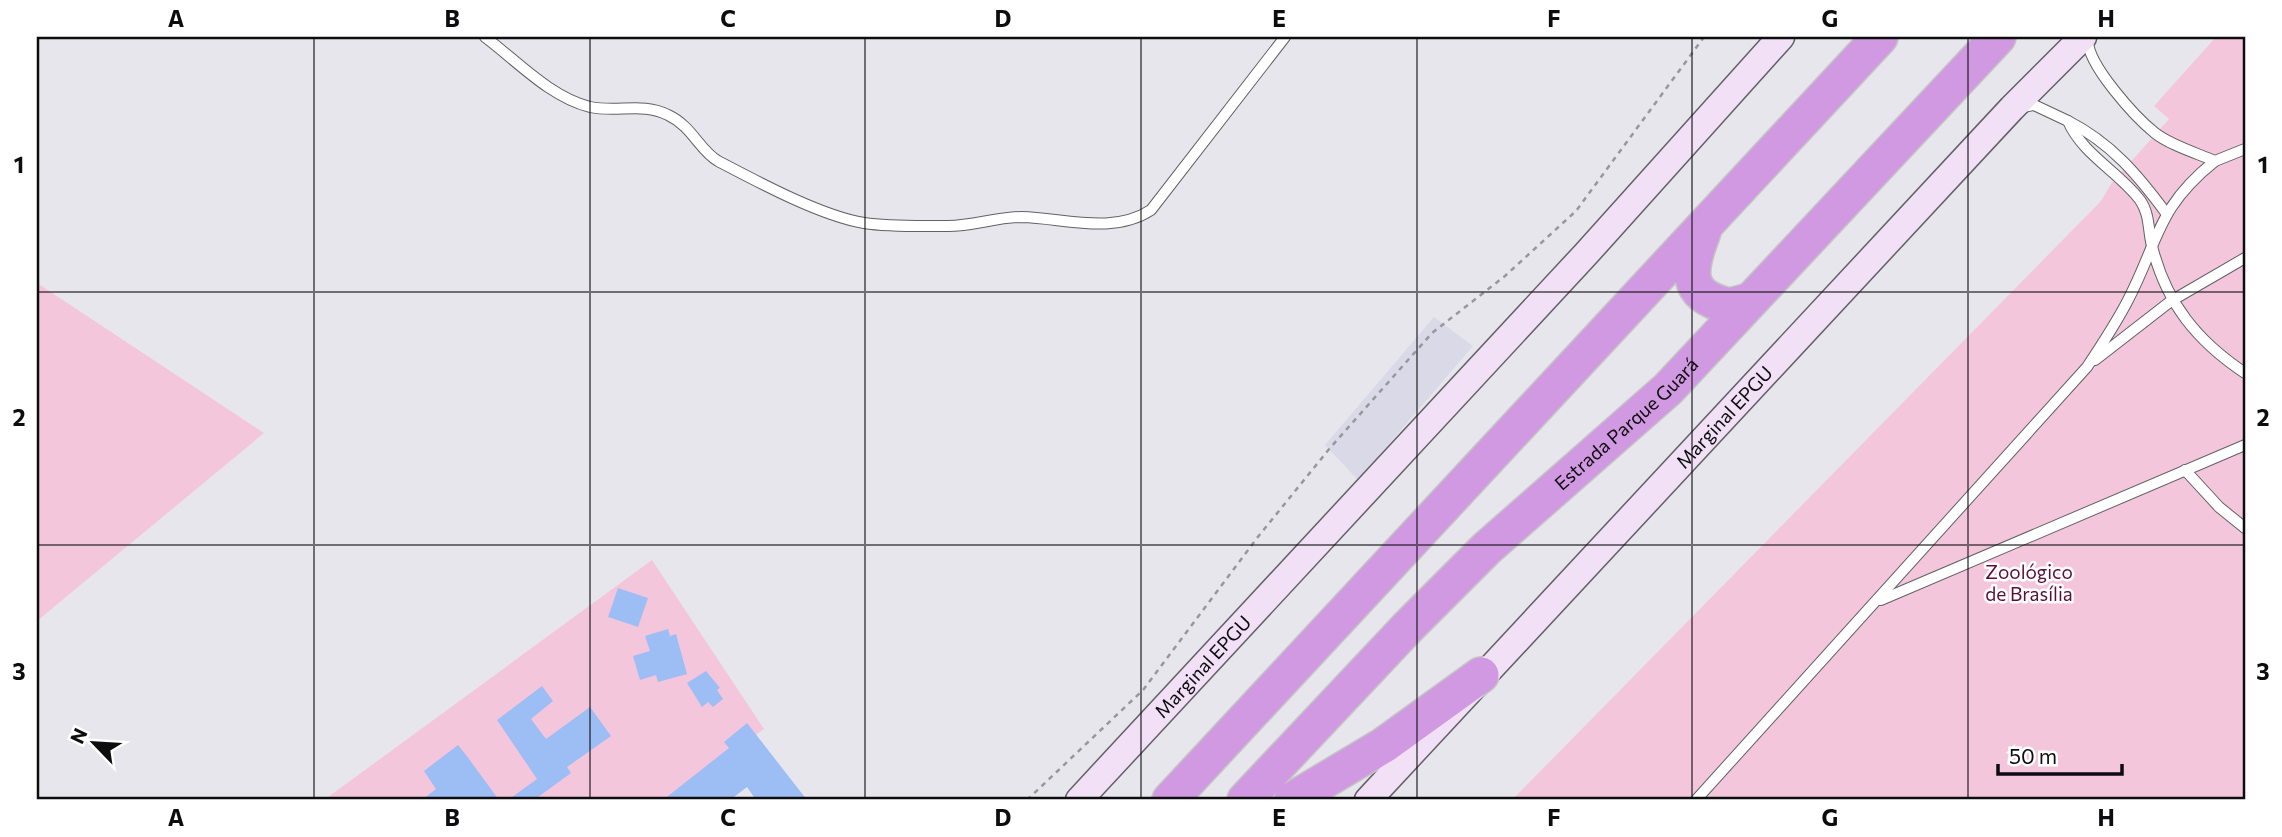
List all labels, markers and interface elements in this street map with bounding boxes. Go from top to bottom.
text: A [168,4,185,32]
text: B [444,4,460,32]
text: C [720,4,736,32]
text: D [995,4,1012,32]
text: E [1272,4,1286,32]
text: F [1547,4,1561,32]
text: G [1822,4,1838,32]
text: H [2097,4,2115,32]
text: 1 [14,150,24,178]
text: 1 [2258,150,2268,178]
street label: Estrada Parque Guará [1549,353,1702,494]
street label: Marginal EPGU [1671,361,1777,473]
text: 2 [12,403,26,431]
text: 2 [2256,403,2270,431]
park label: Zoológico de Brasília [1985,560,2073,605]
street label: Marginal EPGU [1149,610,1255,722]
text: 3 [12,657,26,685]
text: 3 [2256,657,2270,685]
north arrow [60,708,130,778]
text: N [65,724,92,747]
scale bar [1998,732,2123,776]
text: 50 m [2009,743,2057,768]
text: A [168,803,185,831]
text: B [444,803,460,831]
text: C [720,803,736,831]
text: D [995,803,1012,831]
text: E [1272,803,1286,831]
text: F [1547,803,1561,831]
text: G [1822,803,1838,831]
text: H [2097,803,2115,831]

